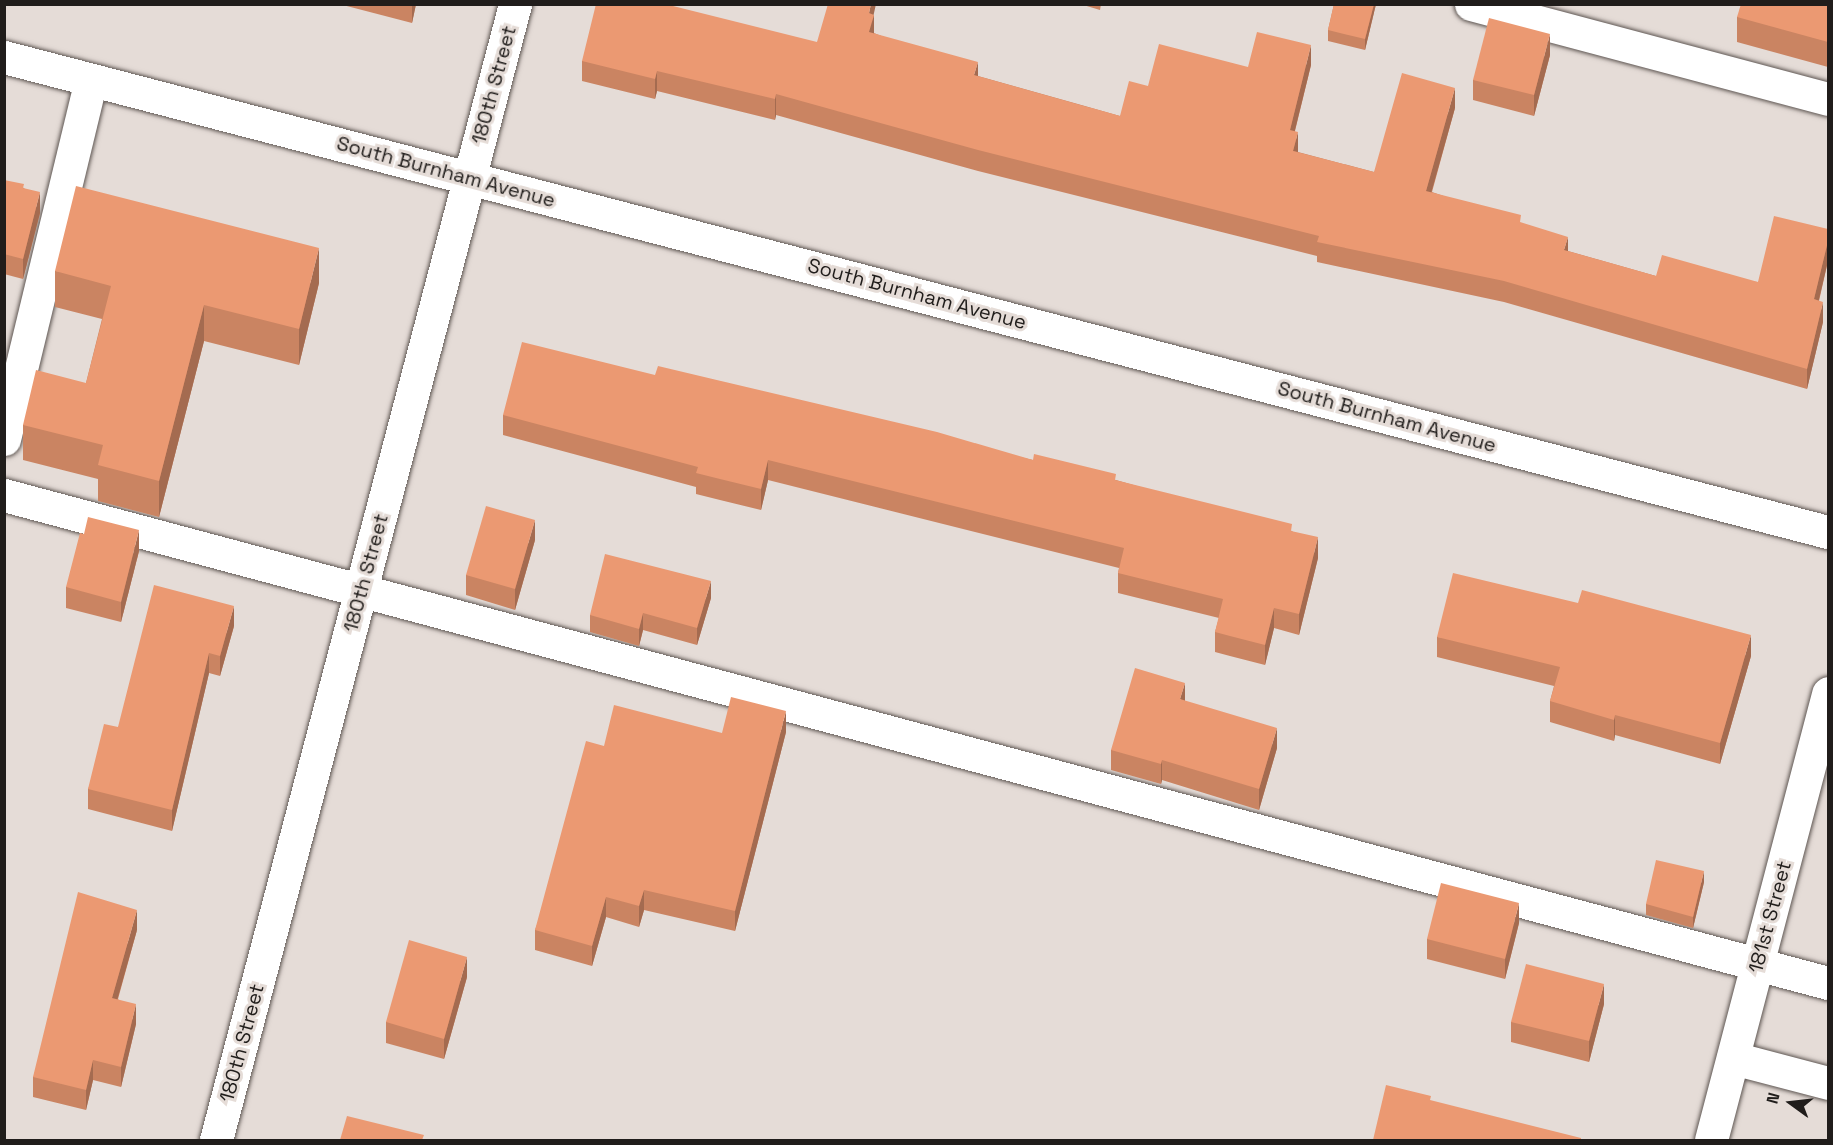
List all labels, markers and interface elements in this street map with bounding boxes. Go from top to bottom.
street label: 180th Street [467,23,521,147]
street label: South Burnham Avenue [334,131,558,213]
street label: South Burnham Avenue [805,253,1029,335]
street label: South Burnham Avenue [1275,376,1499,458]
street label: 180th Street [339,511,393,635]
street label: 181st Street [1744,858,1796,976]
street label: 180th Street [215,981,269,1105]
north arrow [1761,1073,1821,1133]
text: N [1762,1090,1785,1106]

